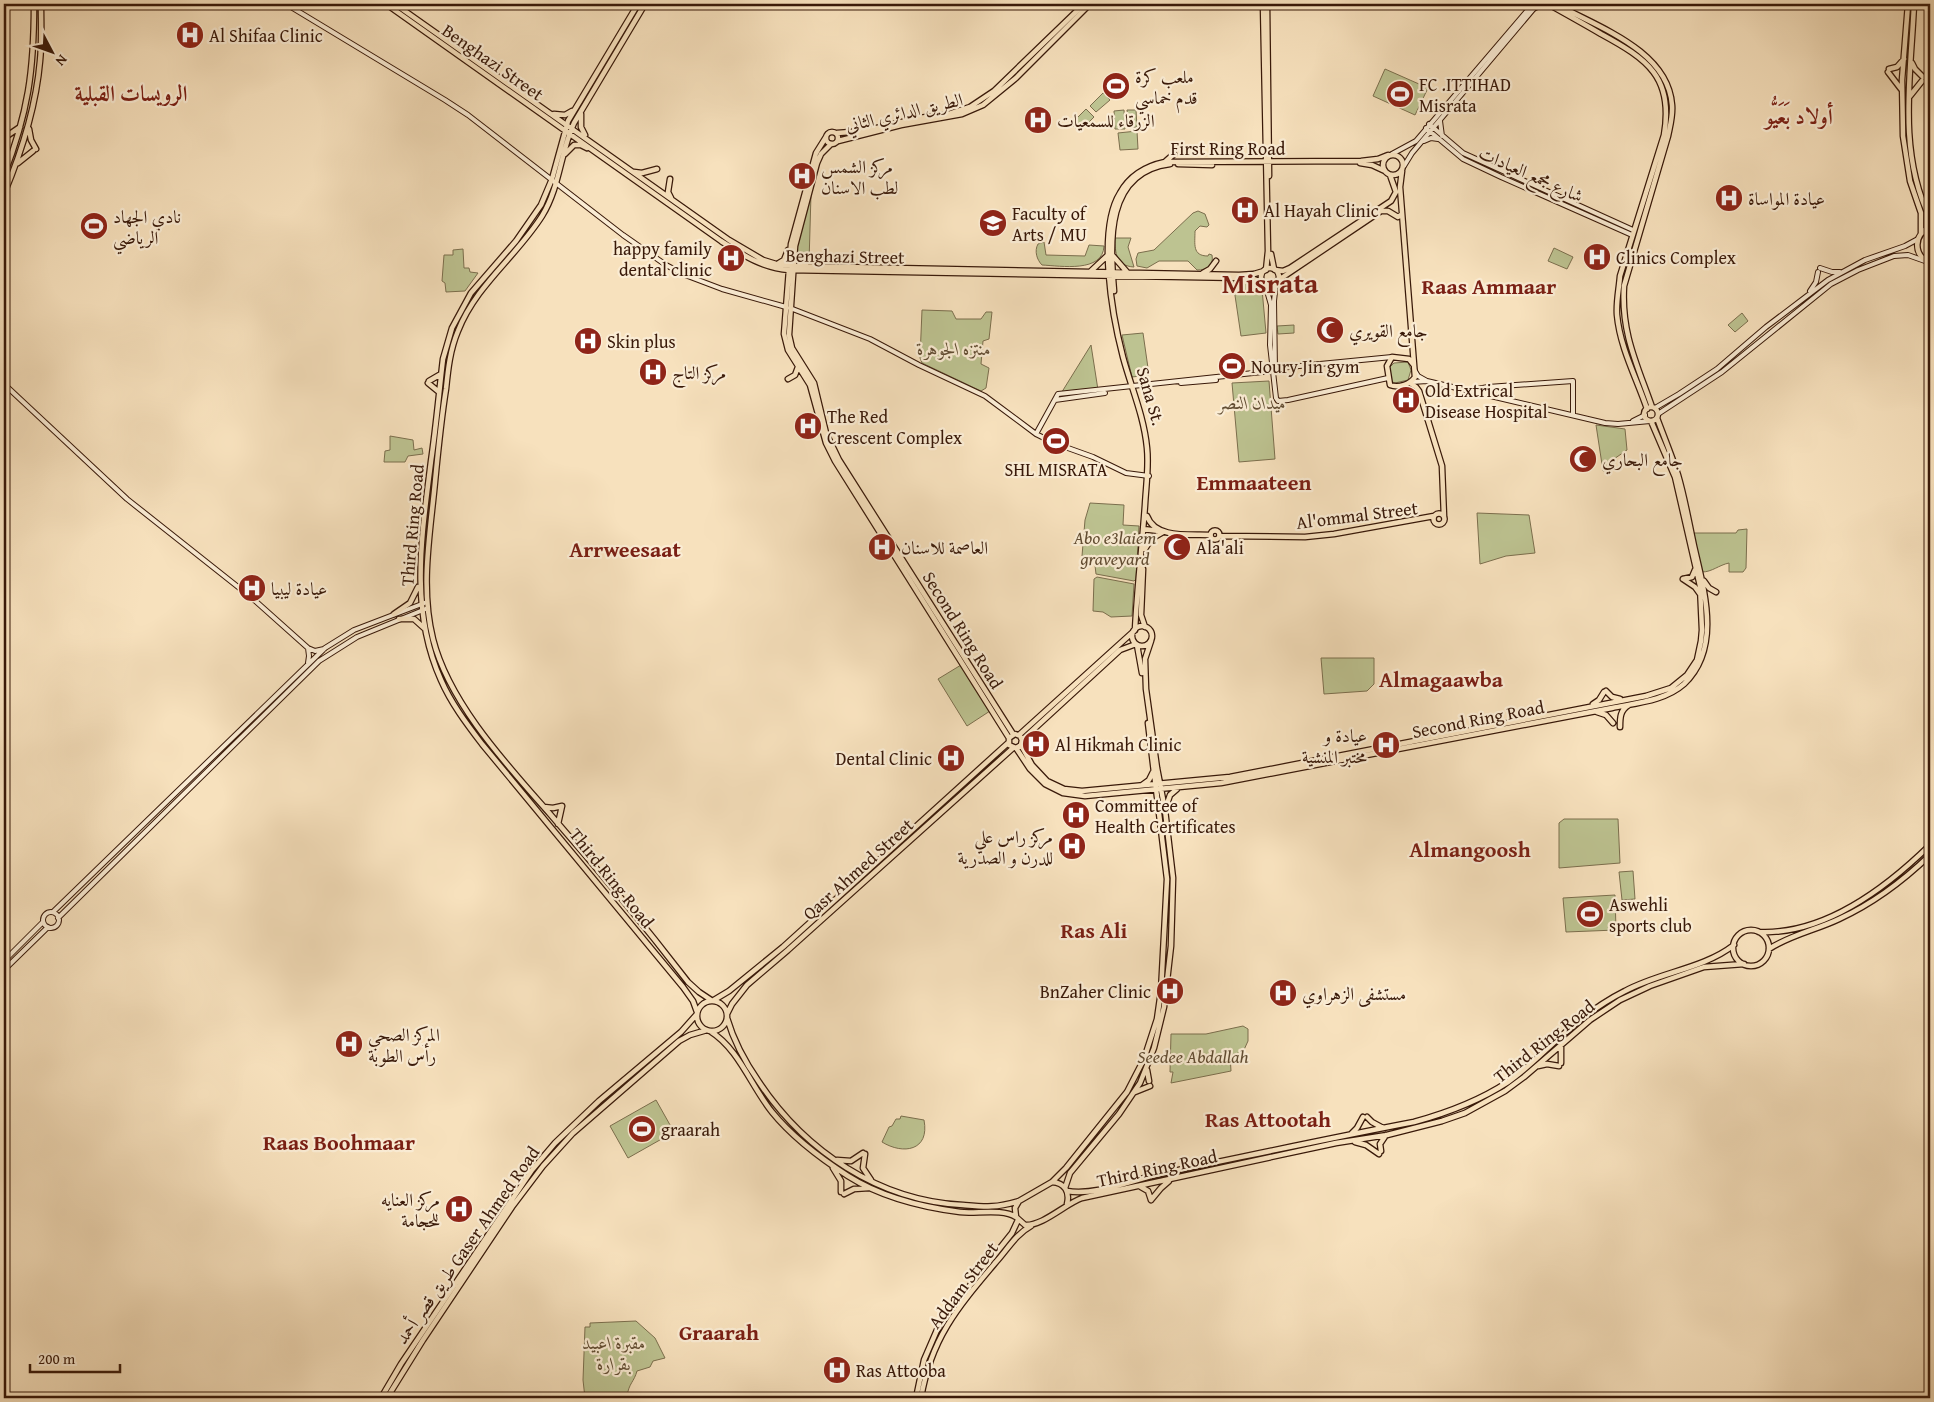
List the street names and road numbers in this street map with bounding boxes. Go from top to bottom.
street label: Benghazi Street [437,17,550,107]
street label: الطريق الدائري الثاني [843,85,966,141]
street label: First Ring Road [1171,135,1286,162]
street label: شارع مجمع العيادات [1473,139,1588,212]
street label: Benghazi Street [785,241,905,271]
street label: Sana St. [1130,364,1172,428]
street label: Third Ring Road [393,463,431,587]
street label: Al'ommal Street [1295,494,1420,536]
street label: Second Ring Road [916,566,1010,694]
street label: Second Ring Road [1410,693,1547,745]
street label: Qasr Ahmed Street [796,811,920,926]
street label: Third Ring Road [563,822,661,934]
street label: Third Ring Road [1488,993,1601,1089]
street label: طريق قصر أحمد Gaser Ahmed Road [388,1140,546,1350]
street label: Third Ring Road [1094,1142,1220,1194]
street label: Addam Street [921,1235,1005,1334]

